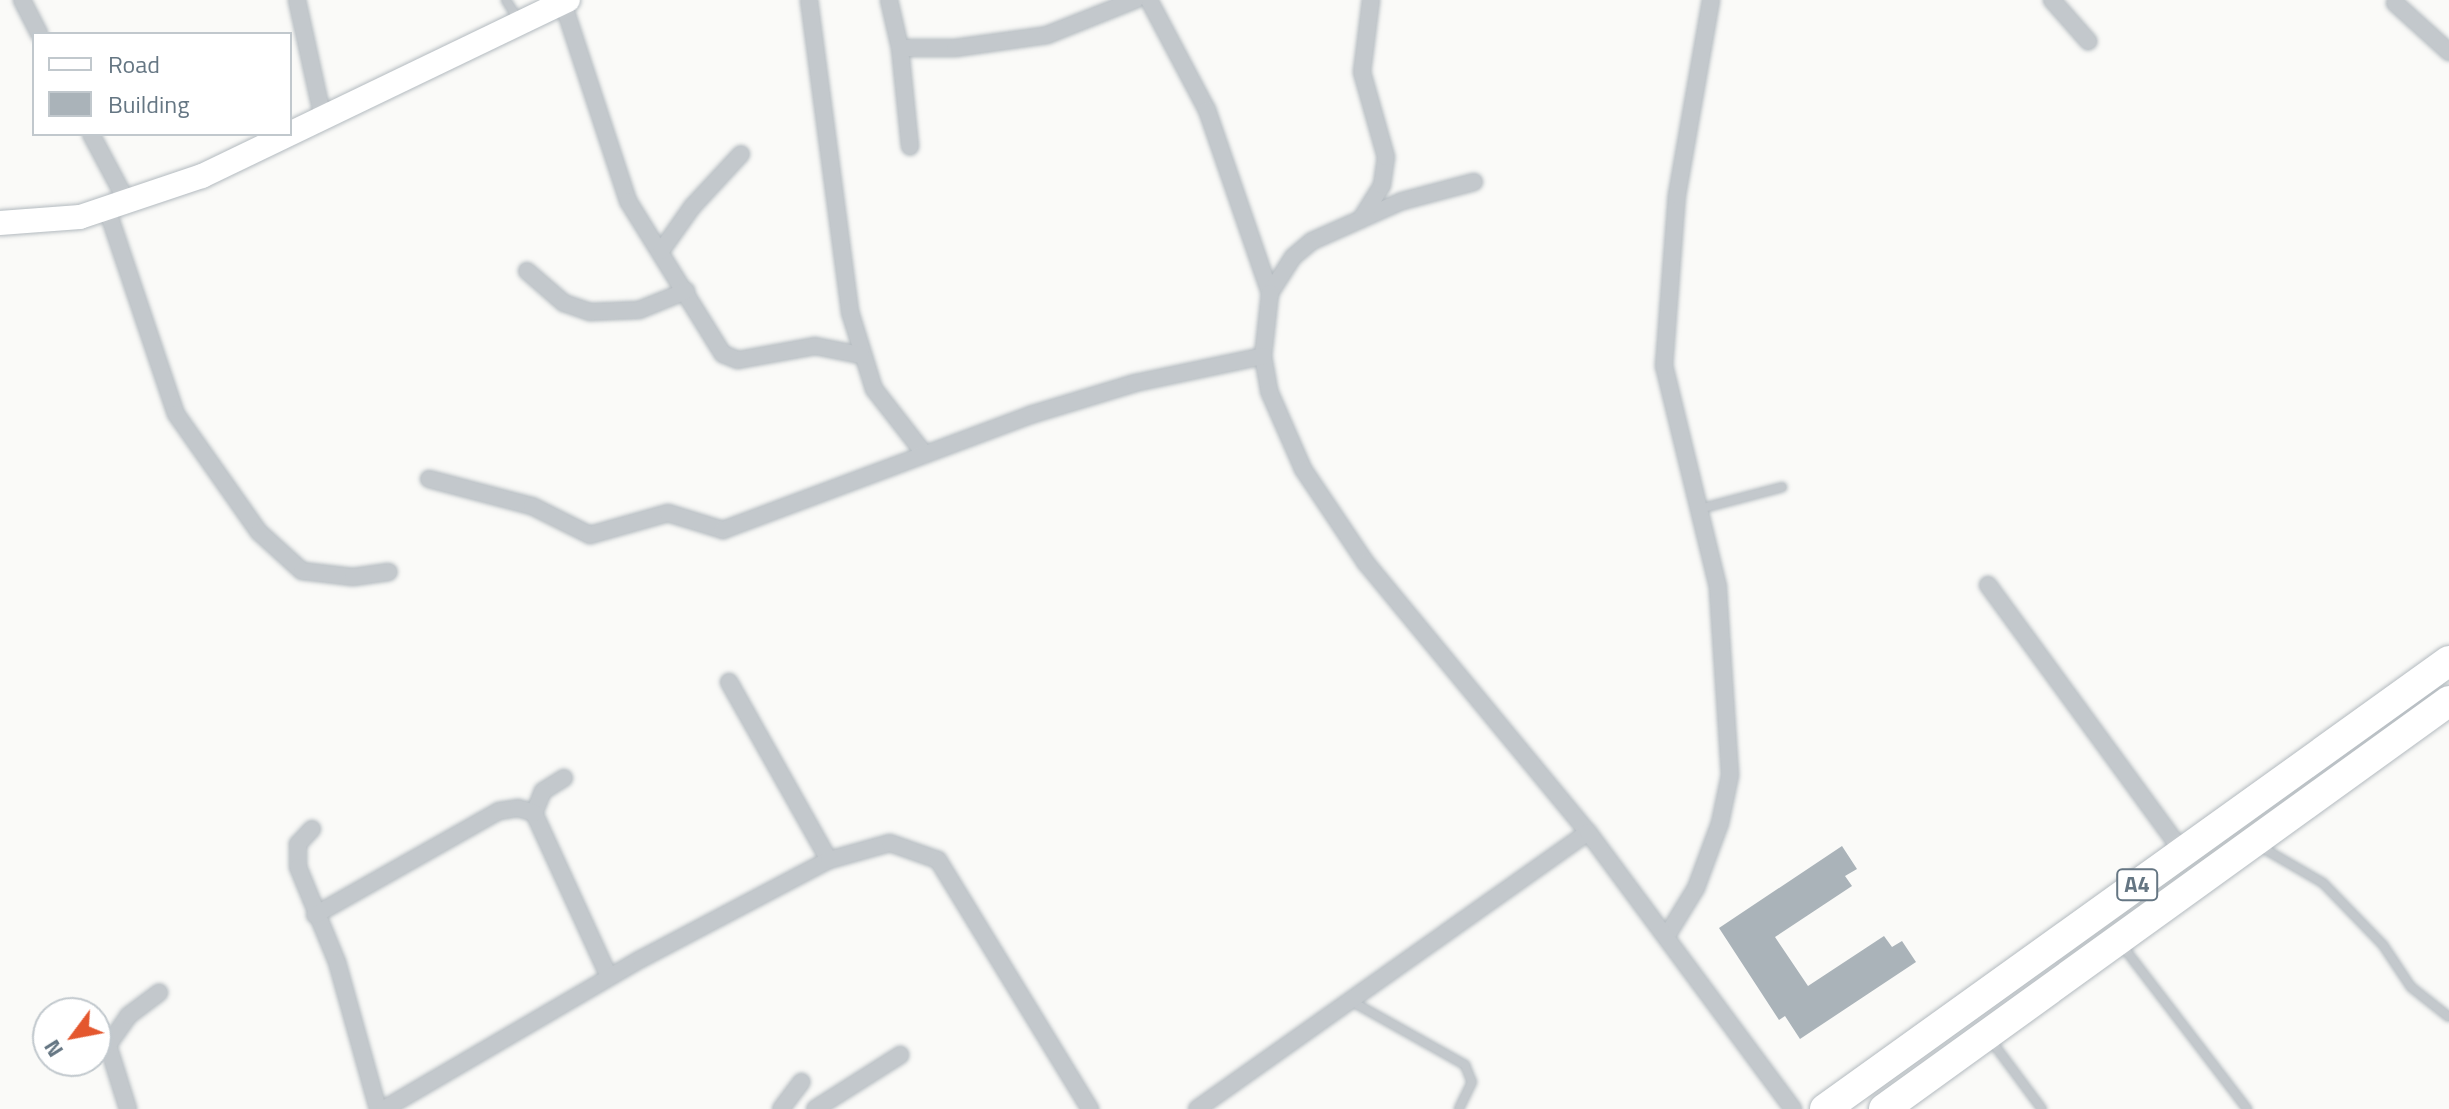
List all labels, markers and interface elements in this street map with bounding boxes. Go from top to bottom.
legend [32,32,292,136]
text: Road [108,46,160,82]
text: Building [108,86,190,122]
road number: A4 [2115,867,2159,903]
north arrow [32,997,112,1077]
text: N [35,1033,72,1064]

